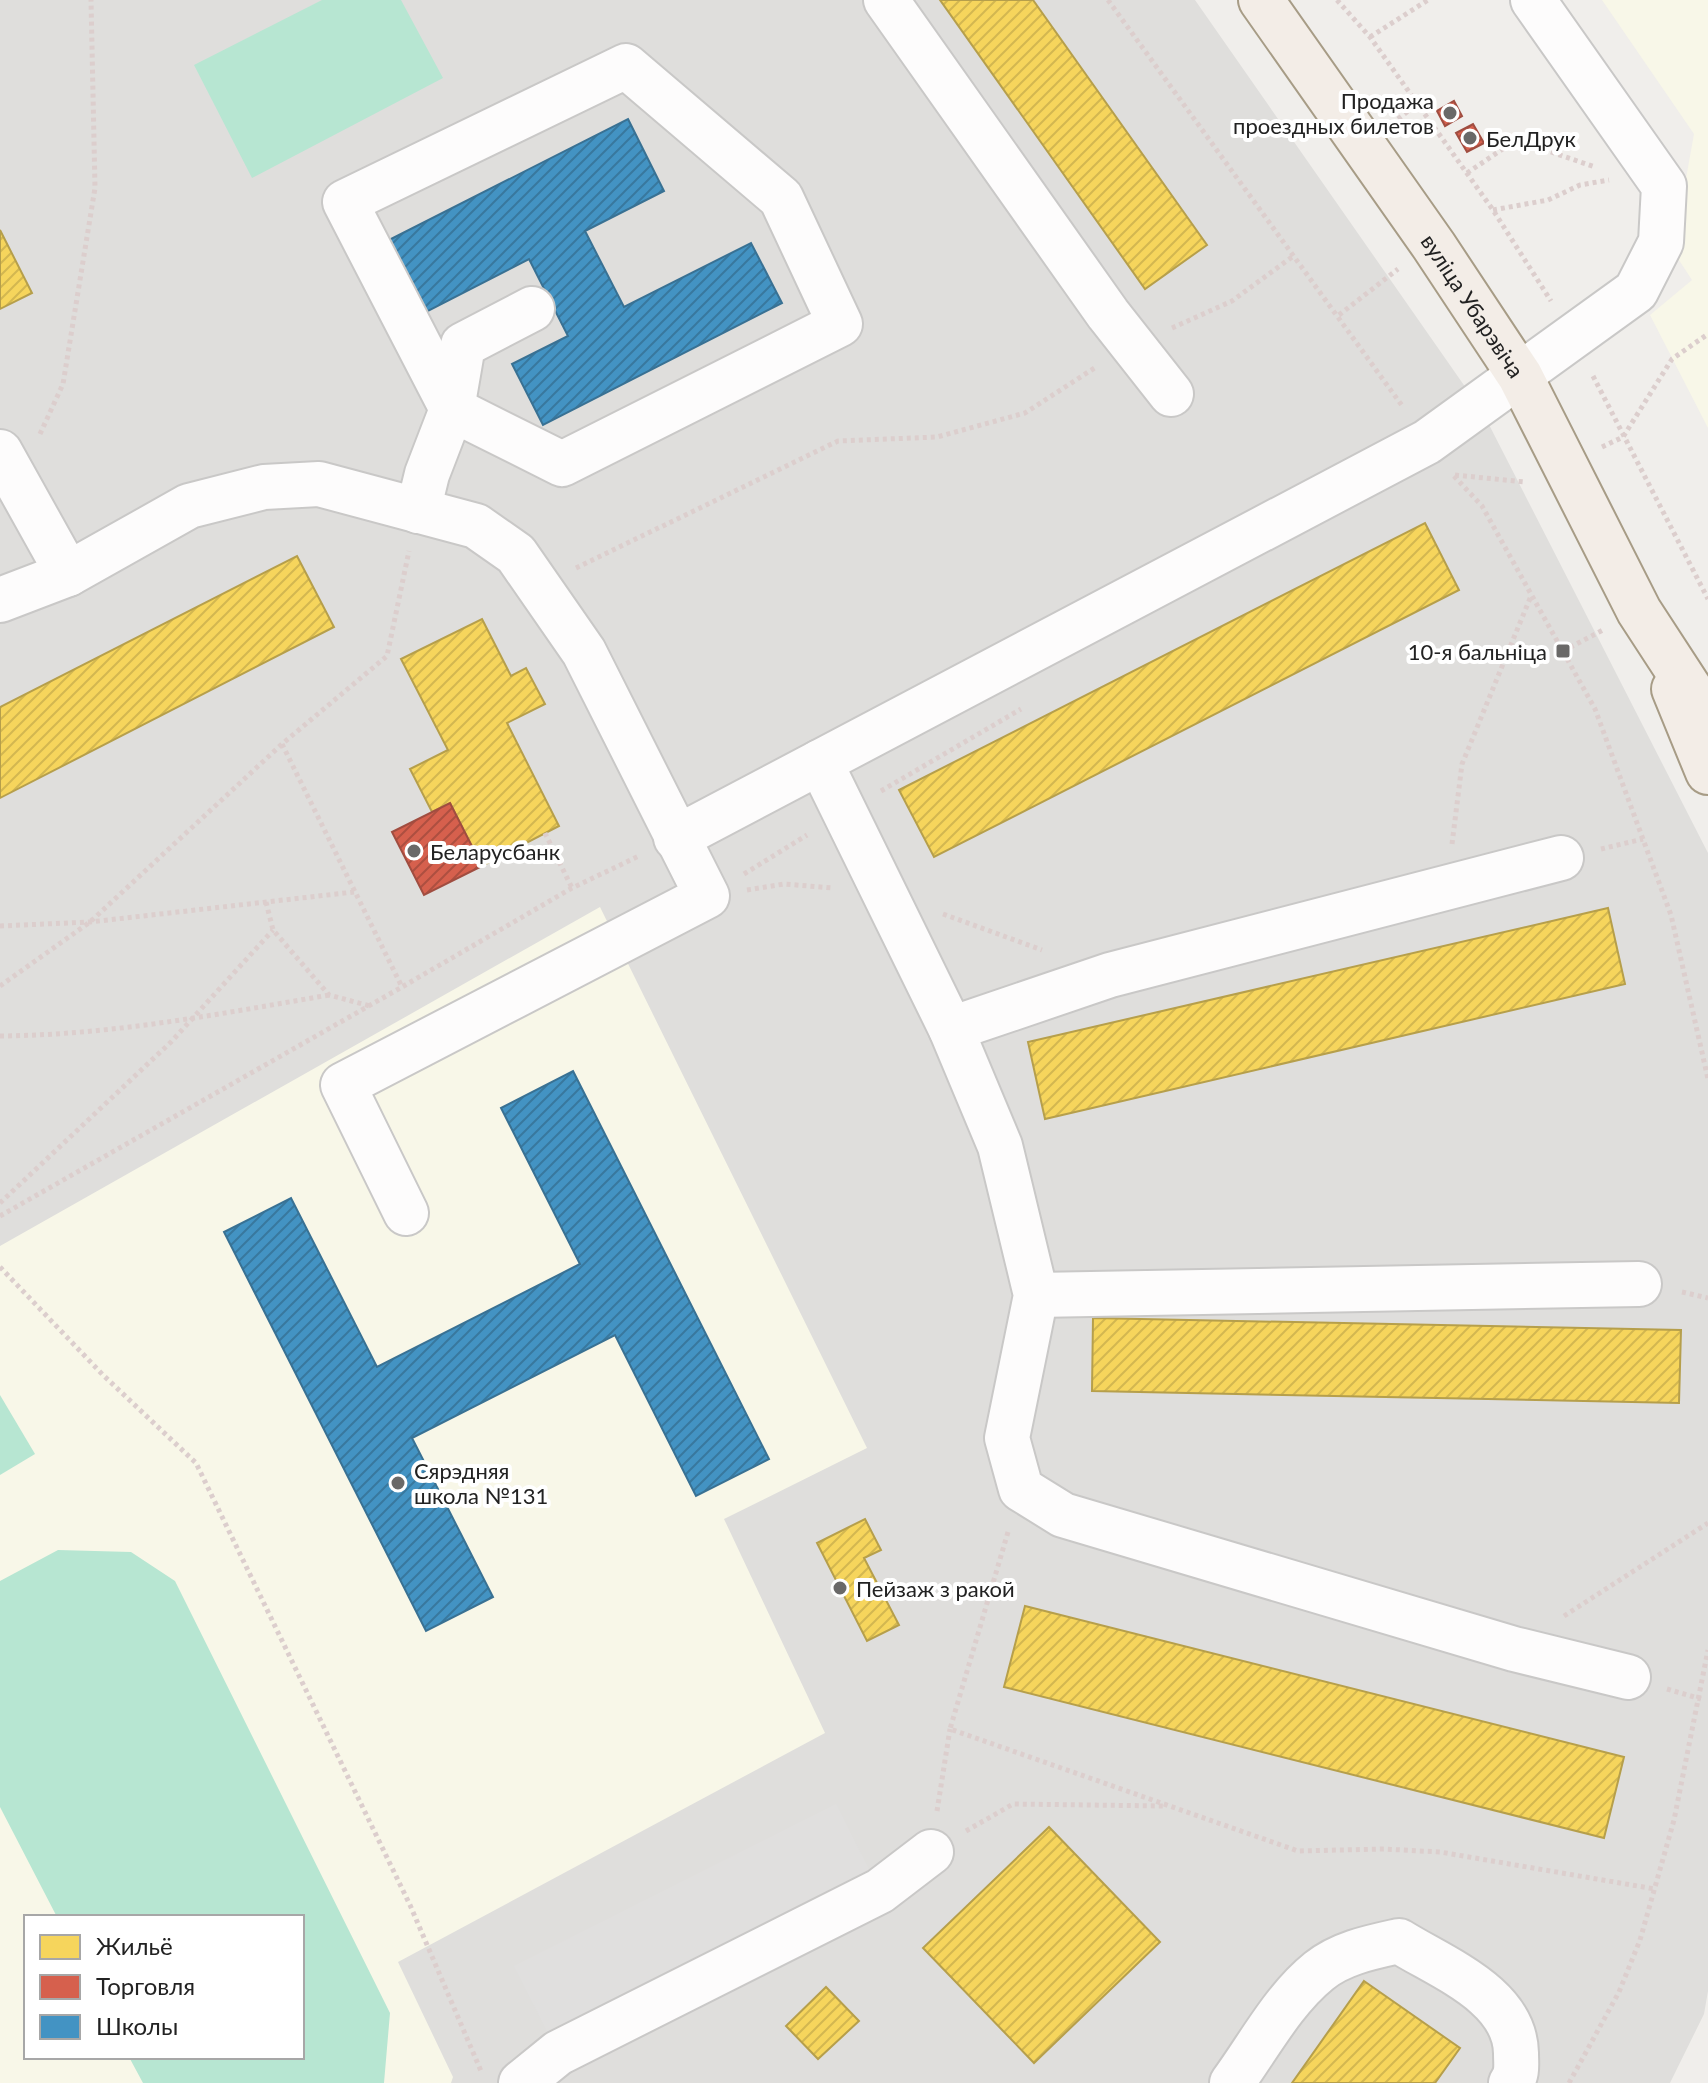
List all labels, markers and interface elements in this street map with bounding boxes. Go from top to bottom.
place label: Продажа проездных билетов [1233,87,1434,139]
marker: Продажа проездных билетов [1441,104,1459,122]
place label: БелДрук [1486,125,1577,152]
marker: БелДрук [1461,129,1479,147]
street label: вуліца Убарэвіча [1416,228,1531,382]
place label: 10-я бальніца [1408,638,1547,665]
marker: 10-я бальніца [1554,642,1572,660]
place label: Беларусбанк [430,838,561,865]
marker: Беларусбанк [405,842,423,860]
place label: Сярэдняя школа №131 [414,1457,548,1509]
marker: Сярэдняя школа №131 [389,1474,407,1492]
place label: Пейзаж з ракой [856,1575,1015,1602]
marker: Пейзаж з ракой [831,1579,849,1597]
legend [24,1915,304,2059]
text: Жильё [96,1931,173,1960]
text: Торговля [96,1971,195,2000]
text: Школы [96,2011,178,2040]

